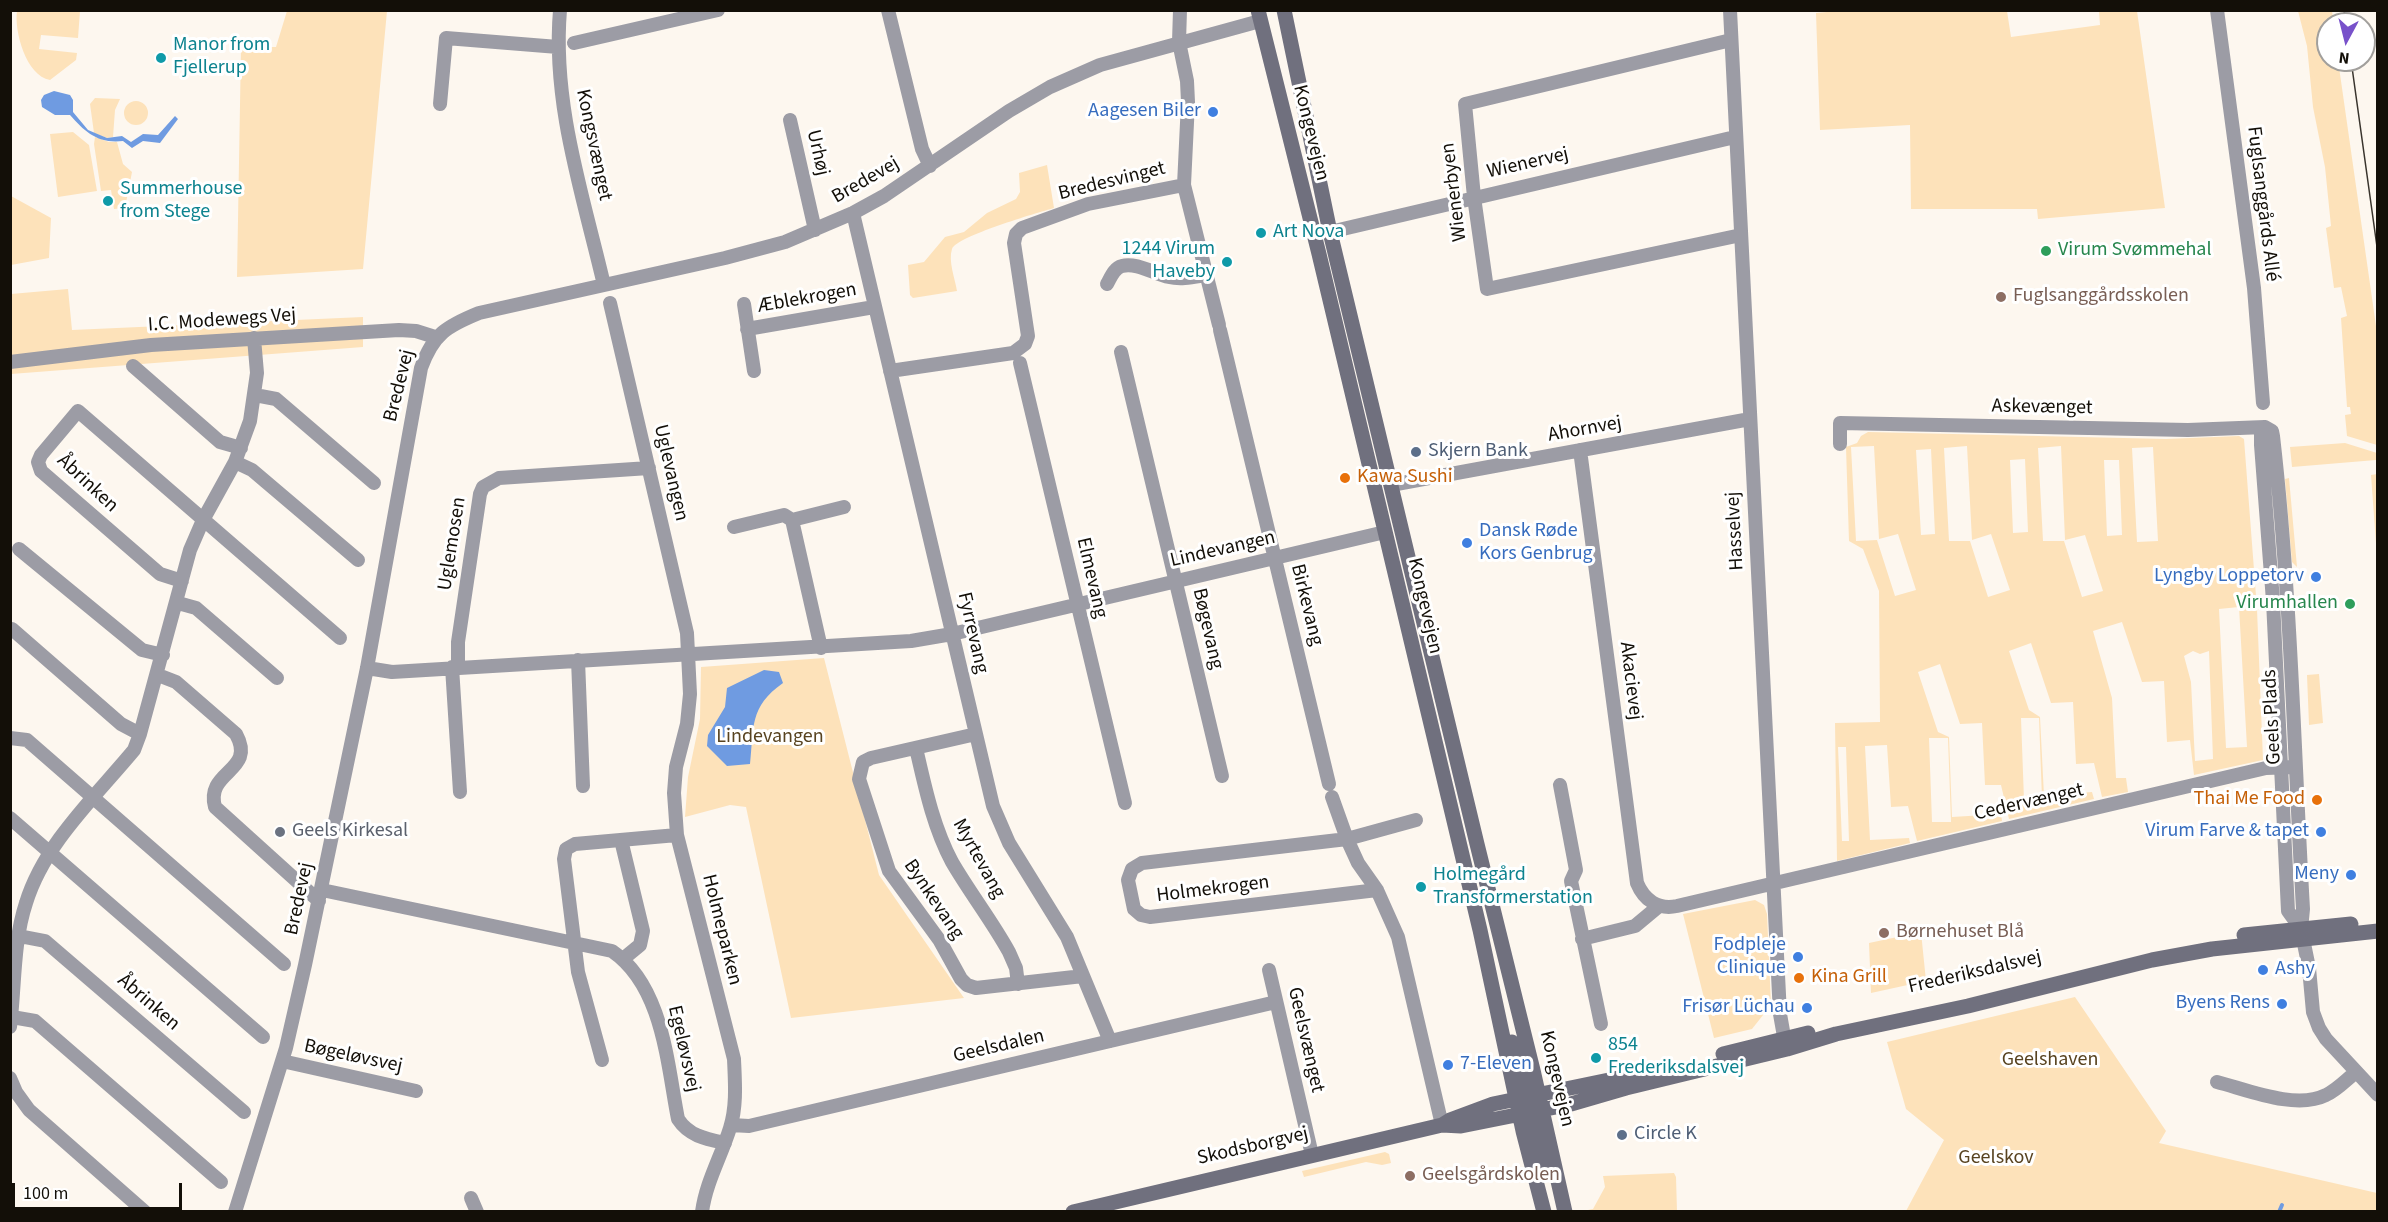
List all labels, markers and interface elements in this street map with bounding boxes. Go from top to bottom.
north arrow [2316,12,2376,72]
place label: Manor from Fjellerup [173,34,270,81]
text: N [2337,46,2351,69]
marker: Manor from Fjellerup [154,51,168,65]
street label: Kongevejen [1286,83,1334,183]
street label: Kongsvænget [569,87,617,203]
place label: Aagesen Biler [1088,100,1201,124]
marker: Aagesen Biler [1206,105,1220,119]
street label: Fuglsanggårds Allé [2241,125,2283,283]
street label: Urhøj [800,128,834,178]
street label: Wienerbyen [1437,141,1473,243]
street label: Wienervej [1485,143,1571,185]
street label: Bredevej [828,152,904,210]
street label: Bredesvinget [1056,157,1168,207]
place label: Summerhouse from Stege [120,178,242,225]
marker: Summerhouse from Stege [101,194,115,208]
place label: Art Nova [1273,221,1344,245]
marker: Art Nova [1254,226,1268,240]
place label: 1244 Virum Haveby [1122,238,1215,285]
place label: Virum Svømmehal [2058,239,2212,263]
marker: Virum Svømmehal [2039,244,2053,258]
marker: 1244 Virum Haveby [1220,255,1234,269]
street label: Æblekrogen [755,278,859,320]
place label: Fuglsanggårdsskolen [2013,285,2189,309]
marker: Fuglsanggårdsskolen [1994,290,2008,304]
street label: I.C. Modewegs Vej [147,304,297,338]
street label: Bredevej [379,347,421,425]
street label: Askevænget [1991,395,2093,421]
street label: Ahornvej [1546,412,1624,448]
street label: Uglevangen [647,422,693,524]
place label: Skjern Bank [1428,440,1528,464]
marker: Skjern Bank [1409,445,1423,459]
street label: Åbrinken [51,450,123,518]
place label: Kawa Sushi [1357,466,1453,490]
marker: Kawa Sushi [1338,471,1352,485]
street label: Hasselvej [1722,491,1750,571]
street label: Uglemosen [434,495,472,593]
place label: Dansk Røde Kors Genbrug [1479,520,1593,567]
street label: Lindevangen [1168,526,1278,574]
street label: Elmevang [1070,535,1112,621]
marker: Dansk Røde Kors Genbrug [1460,536,1474,550]
street label: Kongevejen [1401,556,1447,656]
street label: Birkevang [1284,562,1328,648]
place label: Lyngby Loppetorv [2154,565,2304,589]
marker: Lyngby Loppetorv [2309,570,2323,584]
street label: Bøgevang [1186,586,1228,672]
street label: Fyrrevang [951,590,993,676]
place label: Virumhallen [2236,592,2338,616]
marker: Virumhallen [2343,597,2357,611]
street label: Akacievej [1613,640,1647,722]
street label: Geels Plads [2259,669,2287,765]
park label: Lindevangen [716,726,824,750]
street label: Cedervænget [1972,779,2086,827]
place label: Thai Me Food [2194,788,2305,812]
marker: Thai Me Food [2310,793,2324,807]
street label: Myrtevang [946,815,1010,903]
place label: Geels Kirkesal [292,820,408,844]
place label: Virum Farve & tapet [2145,820,2309,844]
marker: Geels Kirkesal [273,825,287,839]
marker: Virum Farve & tapet [2314,825,2328,839]
street label: Bynkevang [898,855,968,945]
street label: Bredevej [281,860,319,938]
place label: Meny [2294,863,2339,887]
place label: Holmegård Transformerstation [1433,864,1593,911]
marker: Meny [2344,868,2358,882]
street label: Holmekrogen [1155,871,1271,909]
street label: Holmeparken [696,872,746,988]
marker: Holmegård Transformerstation [1414,880,1428,894]
place label: Børnehuset Blå [1896,921,2024,945]
marker: Børnehuset Blå [1877,926,1891,940]
place label: Fodpleje Clinique [1713,934,1786,981]
street label: Frederiksdalsvej [1906,946,2044,1000]
marker: Fodpleje Clinique [1791,950,1805,964]
place label: Ashy [2275,958,2315,982]
marker: Ashy [2256,963,2270,977]
place label: Kina Grill [1811,966,1887,990]
street label: Åbrinken [112,969,184,1037]
marker: Kina Grill [1792,971,1806,985]
street label: Geelsvænget [1281,985,1329,1095]
place label: Byens Rens [2176,992,2270,1016]
place label: Frisør Lüchau [1682,996,1795,1020]
marker: Byens Rens [2275,997,2289,1011]
marker: Frisør Lüchau [1800,1001,1814,1015]
street label: Egeløvsvej [661,1003,705,1095]
street label: Geelsdalen [951,1025,1047,1069]
street label: Kongevejen [1533,1029,1579,1129]
place label: 854 Frederiksdalsvej [1608,1034,1744,1081]
street label: Bøgeløvsvej [302,1035,404,1079]
park label: Geelshaven [2002,1049,2098,1073]
marker: 854 Frederiksdalsvej [1589,1051,1603,1065]
place label: 7-Eleven [1460,1053,1532,1077]
marker: 7-Eleven [1441,1058,1455,1072]
street label: Skodsborgvej [1195,1123,1311,1171]
place label: Circle K [1634,1123,1697,1147]
marker: Circle K [1615,1128,1629,1142]
park label: Geelskov [1958,1147,2034,1171]
place label: Geelsgårdskolen [1422,1164,1560,1188]
marker: Geelsgårdskolen [1403,1169,1417,1183]
scale bar [15,1171,184,1209]
text: 100 m [23,1181,68,1206]

